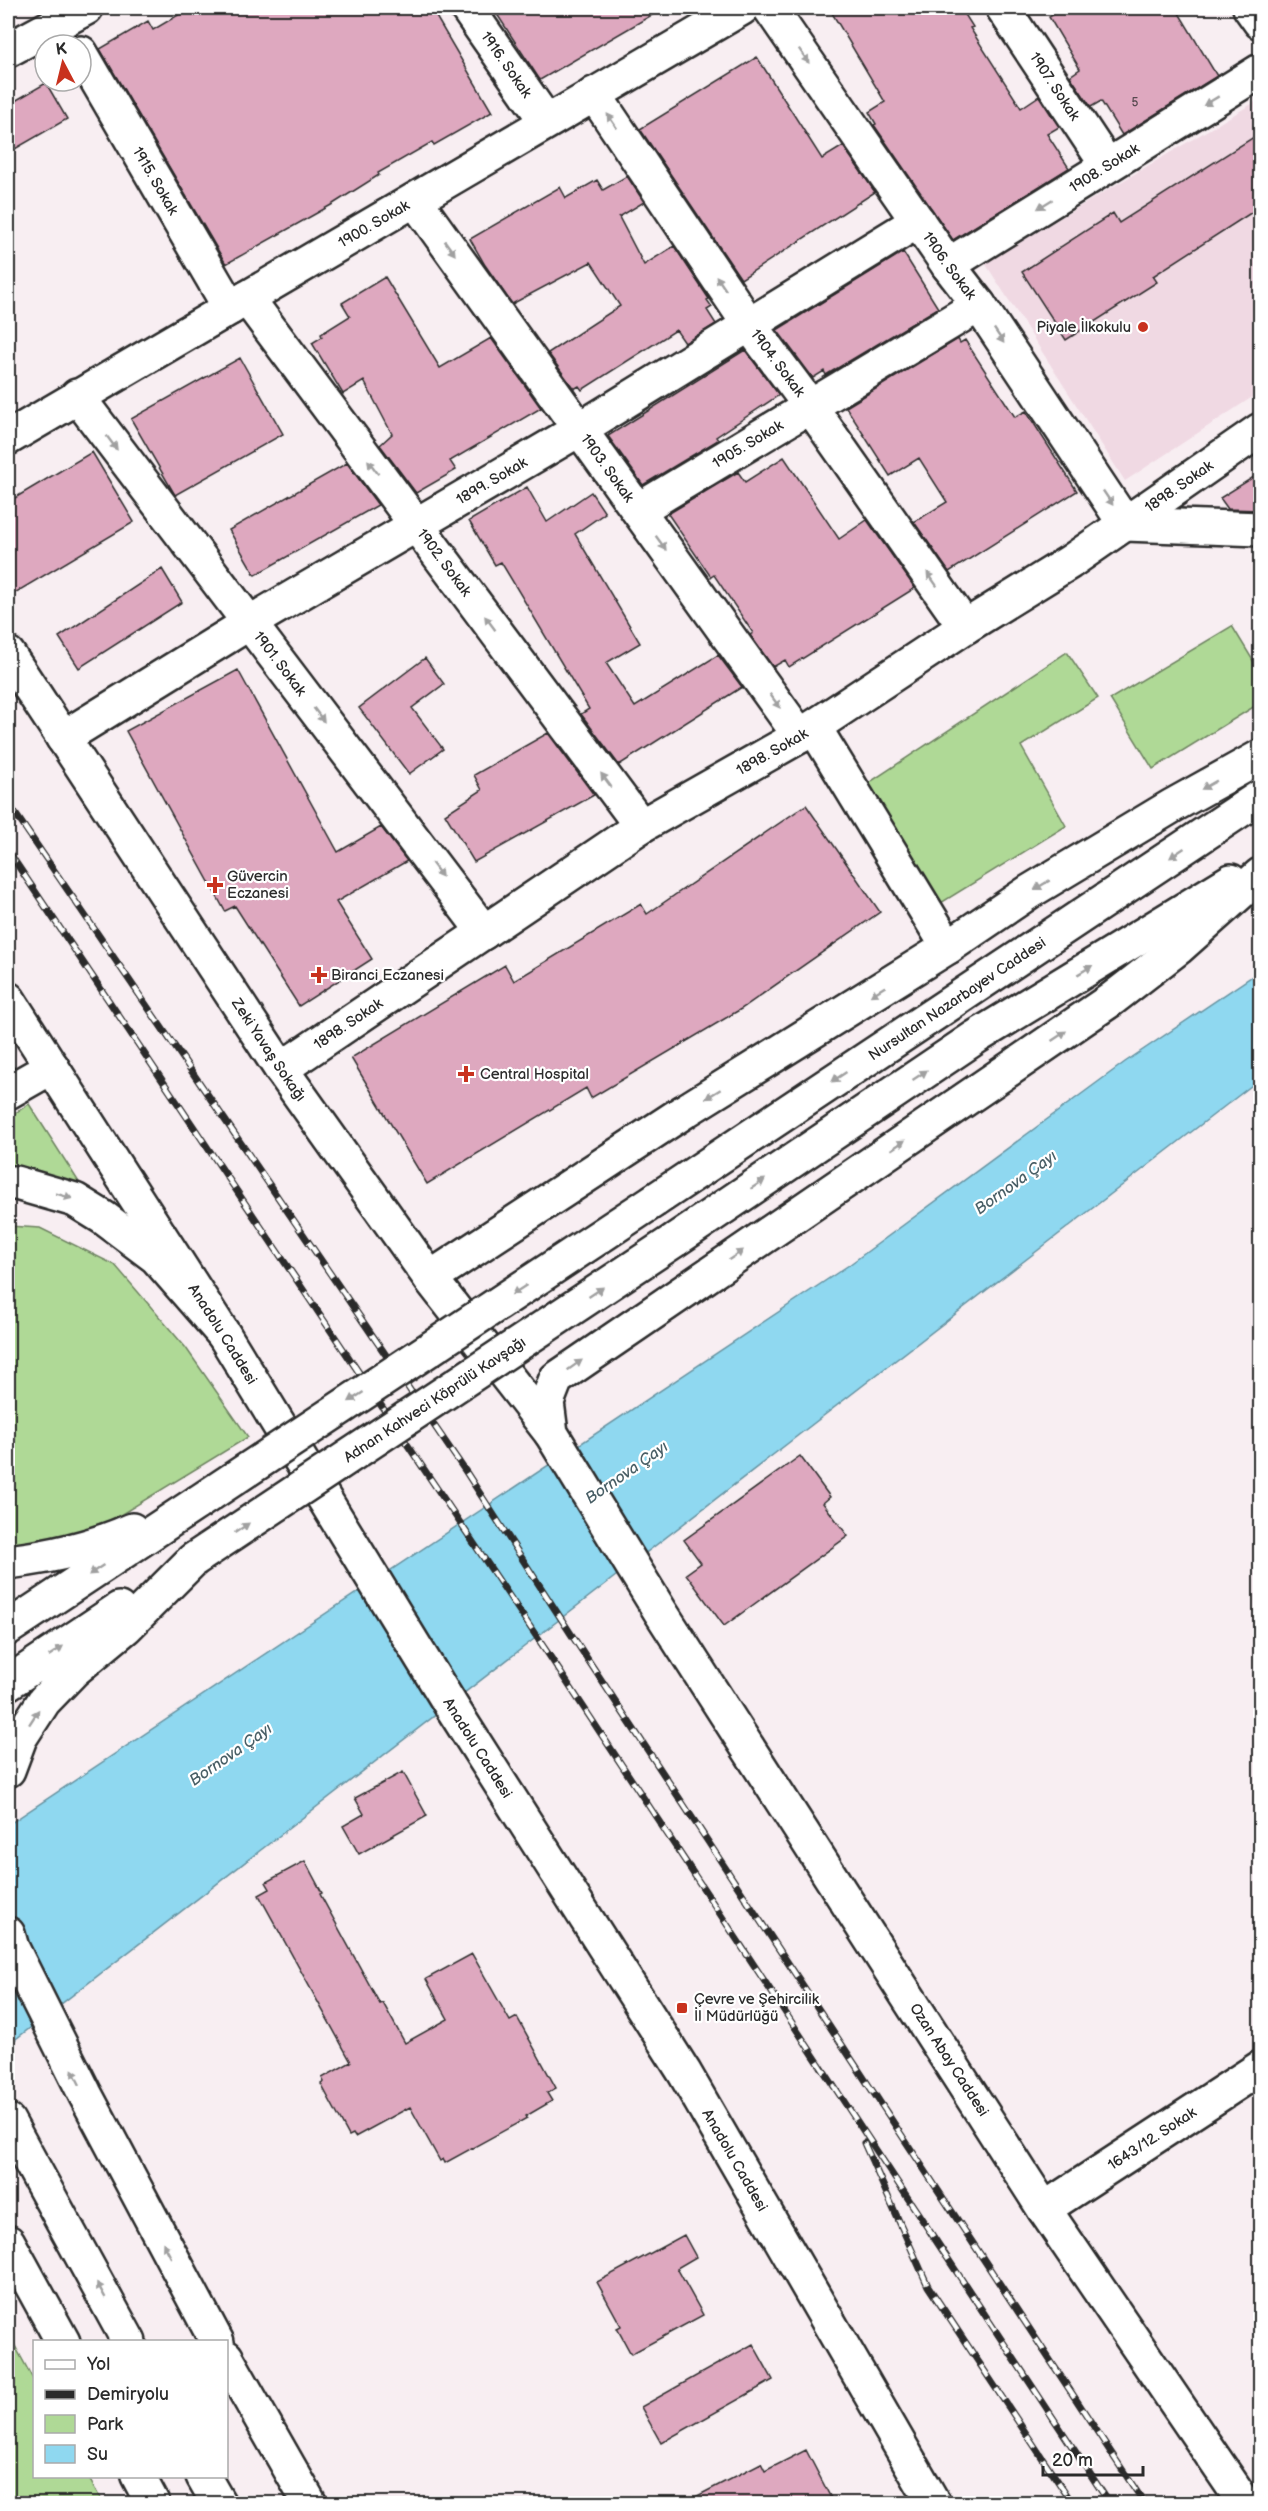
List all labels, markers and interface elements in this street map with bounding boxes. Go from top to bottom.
street label: 1916. Sokak [477,28,537,102]
north arrow [33,33,93,93]
text: K [55,39,68,60]
one-way arrow [798,47,810,63]
street label: 1907. Sokak [1025,49,1085,125]
house number: 5 [1132,95,1139,110]
one-way arrow [1203,96,1219,107]
one-way arrow [606,114,618,130]
street label: 1908. Sokak [1066,138,1144,197]
street label: 1915. Sokak [128,143,183,219]
street label: 1900. Sokak [335,195,413,252]
one-way arrow [1037,198,1053,209]
street label: 1906. Sokak [918,228,981,304]
one-way arrow [443,240,455,255]
one-way arrow [716,275,727,291]
place label: Piyale İlkokulu [1036,318,1131,337]
marker: Piyale İlkokulu [1136,320,1150,334]
street label: 1904. Sokak [746,325,810,401]
one-way arrow [994,328,1005,344]
street label: 1905. Sokak [709,415,787,473]
street label: 1903. Sokak [577,430,639,507]
one-way arrow [106,435,119,451]
street label: 1899. Sokak [453,452,531,509]
street label: 1898. Sokak [1141,455,1217,517]
one-way arrow [367,459,379,475]
one-way arrow [1102,490,1113,506]
street label: 1902. Sokak [413,525,476,601]
one-way arrow [655,534,667,550]
one-way arrow [926,571,938,587]
one-way arrow [484,616,496,631]
street label: 1901. Sokak [250,627,311,700]
one-way arrow [769,693,781,709]
one-way arrow [313,708,325,723]
street label: 1898. Sokak [733,724,812,780]
one-way arrow [601,772,613,787]
one-way arrow [1200,780,1217,790]
one-way arrow [1169,847,1185,858]
one-way arrow [431,863,443,878]
place label: Güvercin Eczanesi [227,867,289,903]
marker: Güvercin Eczanesi [208,878,222,892]
one-way arrow [1034,879,1050,890]
street label: Nursultan Nazarbayev Caddesi [865,933,1049,1065]
one-way arrow [1077,965,1093,976]
place label: Biranci Eczanesi [331,966,444,985]
marker: Biranci Eczanesi [312,968,326,982]
one-way arrow [870,985,886,996]
street label: 1898. Sokak [310,993,387,1054]
street label: Zeki Yavaş Sokağı [227,994,310,1105]
one-way arrow [1050,1030,1067,1041]
marker: Central Hospital [457,1065,475,1083]
place label: Central Hospital [480,1065,589,1084]
one-way arrow [912,1069,929,1080]
one-way arrow [832,1071,848,1083]
one-way arrow [705,1088,721,1100]
one-way arrow [889,1139,905,1151]
water label: Bornova Çayı [971,1147,1061,1219]
one-way arrow [750,1178,767,1189]
one-way arrow [55,1192,73,1201]
one-way arrow [728,1249,744,1261]
street label: Anadolu Caddesi [184,1280,261,1388]
one-way arrow [511,1284,527,1296]
one-way arrow [588,1286,604,1298]
street label: Adnan Kahveci Köprülü Kavşağı [340,1332,529,1467]
one-way arrow [567,1359,583,1371]
one-way arrow [348,1392,364,1403]
water label: Bornova Çayı [582,1437,672,1508]
one-way arrow [233,1522,249,1534]
one-way arrow [88,1564,104,1576]
one-way arrow [48,1645,65,1656]
street label: Anadolu Caddesi [439,1694,517,1802]
one-way arrow [28,1709,39,1726]
water label: Bornova Çayı [186,1719,276,1790]
place label: Çevre ve Şehircilik İl Müdürlüğü [694,1990,820,2026]
street label: Ozan Abay Caddesi [905,2000,993,2120]
marker: Çevre ve Şehircilik İl Müdürlüğü [675,2001,689,2015]
one-way arrow [72,2069,81,2086]
street label: 1643/12. Sokak [1104,2102,1201,2174]
street label: Anadolu Caddesi [698,2105,772,2215]
one-way arrow [162,2241,172,2258]
one-way arrow [96,2281,106,2298]
legend [33,2340,228,2478]
text: Yol [86,2354,110,2375]
text: Demiryolu [87,2384,169,2405]
text: Park [87,2414,123,2435]
scale bar [1043,2439,1144,2477]
text: Su [87,2444,108,2465]
text: 20 m [1052,2450,1093,2471]

